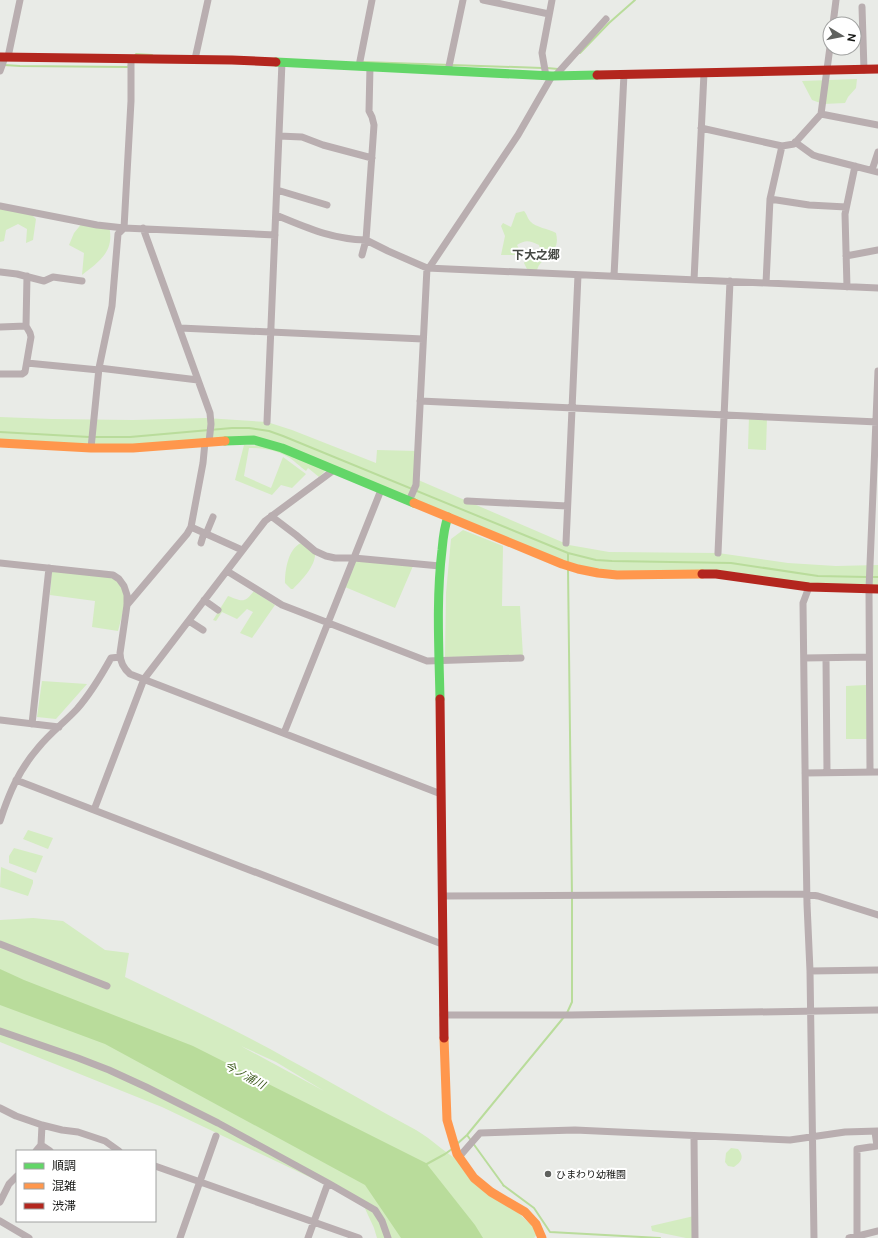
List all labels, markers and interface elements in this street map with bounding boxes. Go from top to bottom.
north arrow [822,16,862,56]
text: N [844,33,859,43]
district label: 下大之郷 [512,247,560,263]
water label: 今ノ浦川 [222,1058,269,1092]
legend [16,1150,156,1222]
text: 順調 [52,1158,76,1174]
place label: ひまわり幼稚園 [556,1168,626,1181]
marker: ひまわり幼稚園 [543,1169,553,1179]
text: 混雑 [52,1178,76,1194]
text: 渋滞 [52,1198,76,1214]

